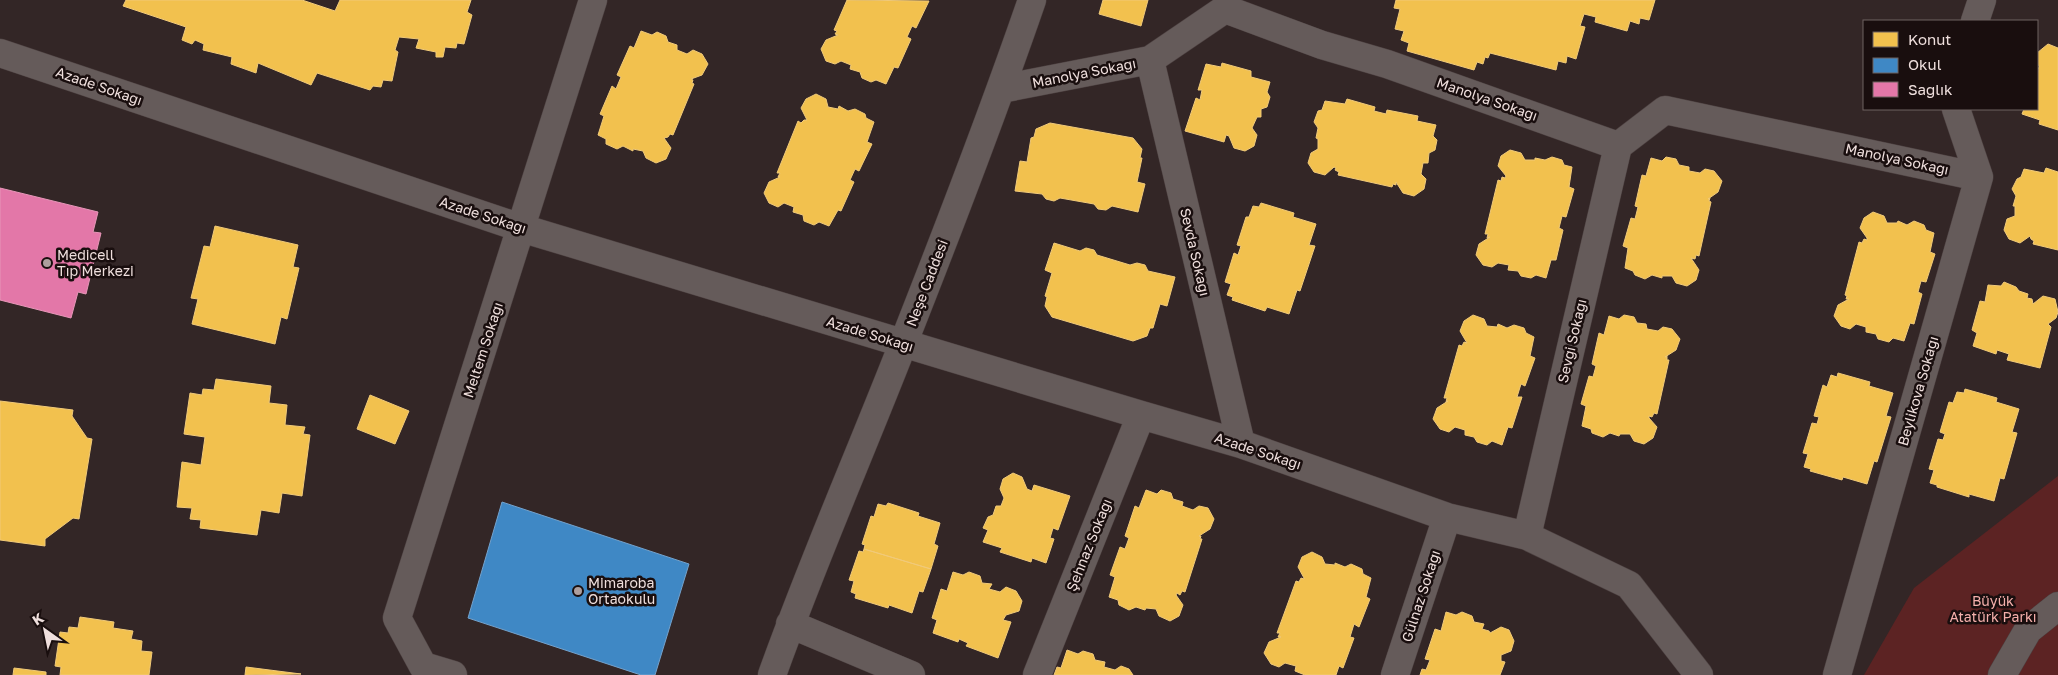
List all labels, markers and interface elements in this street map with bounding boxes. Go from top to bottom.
legend [1863,20,2038,110]
text: Konut [1908,30,1951,48]
street label: Manolya Sokağı [1031,54,1137,91]
text: Okul [1908,55,1942,73]
street label: Azade Sokağı [54,63,145,108]
street label: Manolya Sokağı [1435,73,1540,124]
text: Sağlık [1908,80,1953,98]
street label: Manolya Sokağı [1844,139,1950,178]
street label: Azade Sokağı [438,193,529,237]
street label: Sevda Sokağı [1177,206,1214,298]
street label: Neşe Caddesi [902,237,951,329]
place label: Medicell Tıp Merkezi [57,246,134,279]
marker: Medicell Tıp Merkezi [41,257,53,269]
street label: Sevgi Sokağı [1554,297,1589,385]
street label: Meltem Sokağı [459,300,506,400]
street label: Azade Sokağı [825,312,916,355]
street label: Beylikova Sokağı [1894,334,1941,448]
street label: Azade Sokağı [1213,429,1304,473]
street label: Şehnaz Sokağı [1062,496,1115,594]
street label: Gülnaz Sokağı [1398,548,1443,644]
place label: Mimaroba Ortaokulu [588,574,655,607]
marker: Mimaroba Ortaokulu [572,585,584,597]
park label: Büyük Atatürk Parkı [1949,592,2037,625]
north arrow [20,605,70,655]
text: K [29,609,47,629]

